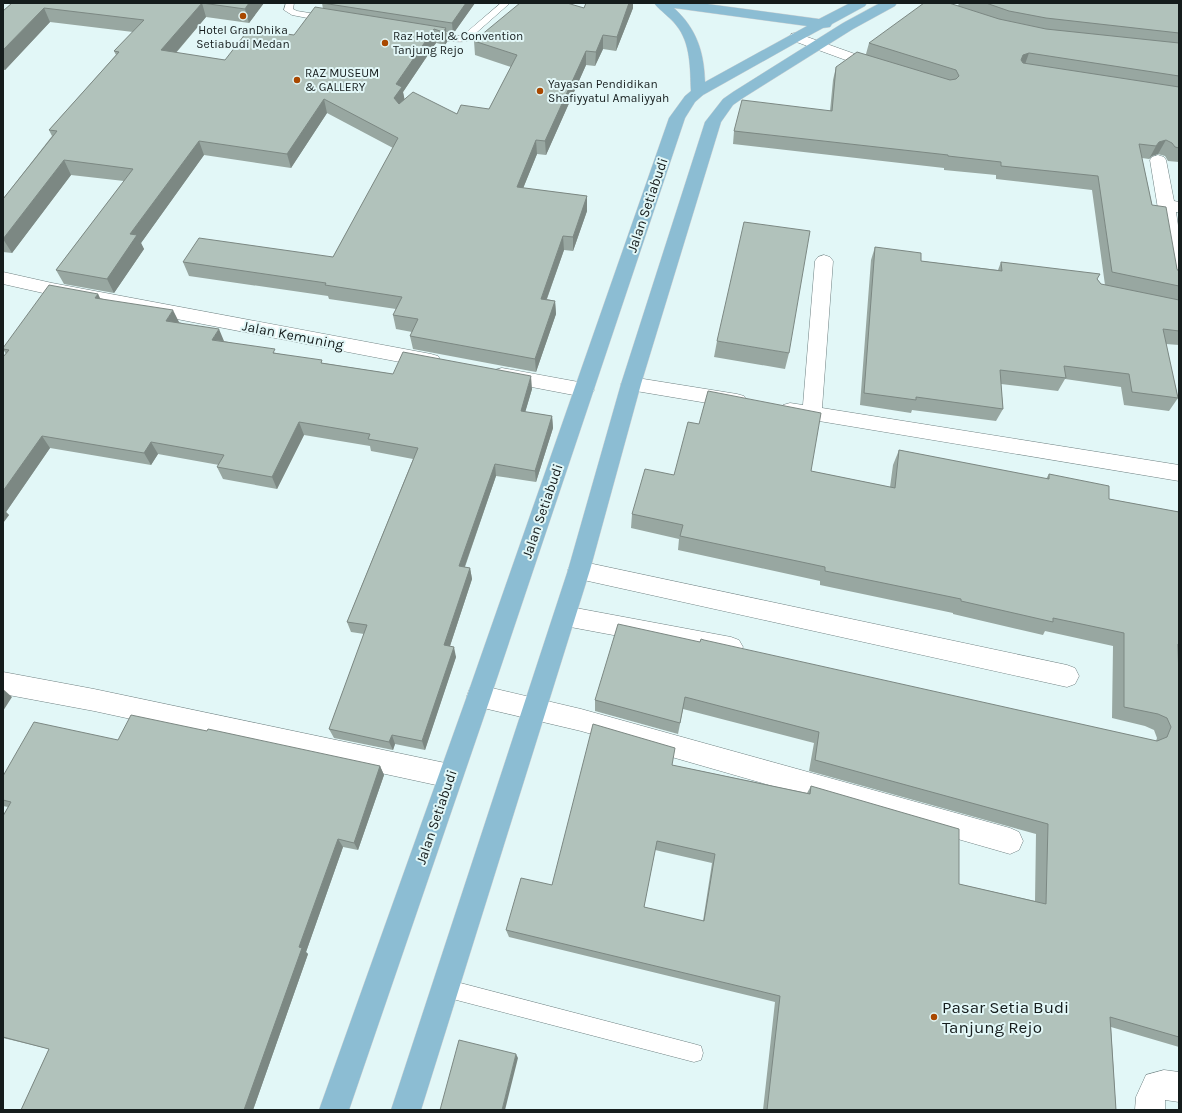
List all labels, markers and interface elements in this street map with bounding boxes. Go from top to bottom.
marker: Hotel GranDhika Setiabudi Medan [238,11,248,21]
place label: Hotel GranDhika Setiabudi Medan [196,23,290,51]
place label: Raz Hotel & Convention Tanjung Rejo [393,29,523,57]
marker: Raz Hotel & Convention Tanjung Rejo [380,38,390,48]
place label: RAZ MUSEUM & GALLERY [305,66,379,94]
marker: RAZ MUSEUM & GALLERY [292,75,302,85]
place label: Yayasan Pendidikan Shafiyyatul Amaliyyah [548,77,669,105]
marker: Yayasan Pendidikan Shafiyyatul Amaliyyah [535,86,545,96]
street label: Jalan Setiabudi [623,156,672,255]
street label: Jalan Kemuning [241,317,345,354]
street label: Jalan Setiabudi [518,462,567,561]
street label: Jalan Setiabudi [412,768,461,867]
place label: Pasar Setia Budi Tanjung Rejo [942,997,1069,1037]
marker: Pasar Setia Budi Tanjung Rejo [929,1012,939,1022]

